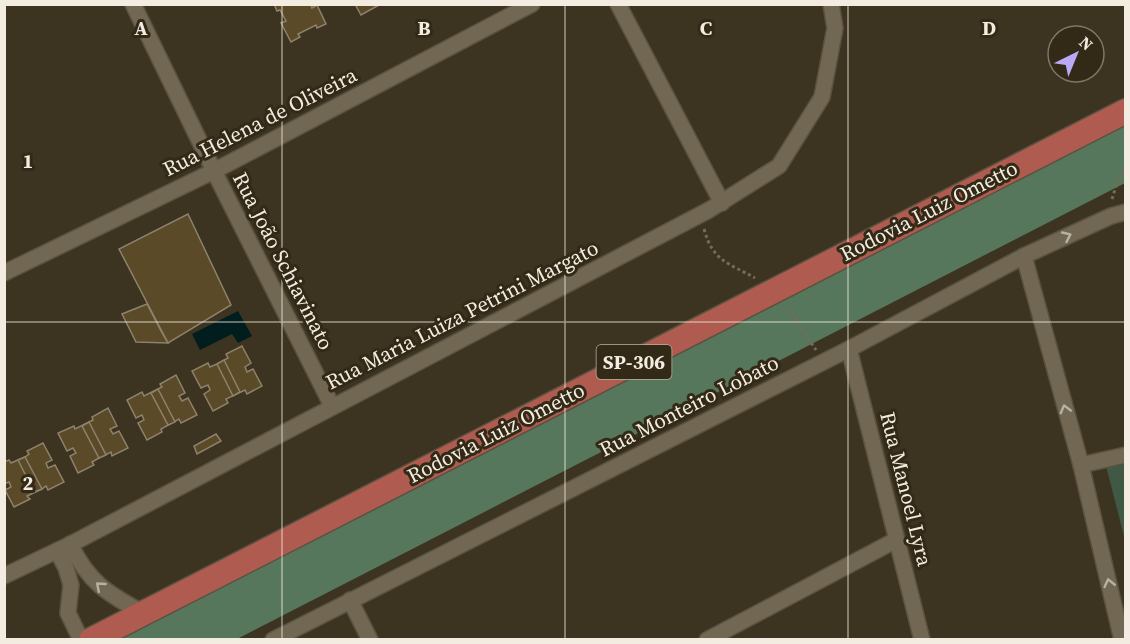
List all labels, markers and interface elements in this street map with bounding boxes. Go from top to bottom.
text: A [134,14,148,42]
text: B [417,14,431,42]
text: C [700,14,712,42]
text: D [982,14,996,42]
north arrow [1046,24,1106,84]
text: N [1074,31,1098,55]
street label: Rua Helena de Oliveira [158,60,362,183]
text: 1 [23,147,33,175]
street label: Rodovia Luiz Ometto [835,153,1023,268]
street label: Rua João Schiavinato [226,167,341,355]
one-way arrow [1061,232,1072,244]
street label: Rua Maria Luiza Petrini Margato [320,233,603,396]
road number: SP-306 [596,345,672,379]
street label: Rua Monteiro Lobato [594,348,783,463]
street label: Rodovia Luiz Ometto [402,375,590,490]
one-way arrow [1060,404,1073,414]
street label: Rua Manoel Lyra [873,409,940,569]
text: 2 [23,469,34,497]
one-way arrow [1103,578,1116,588]
one-way arrow [96,582,107,593]

